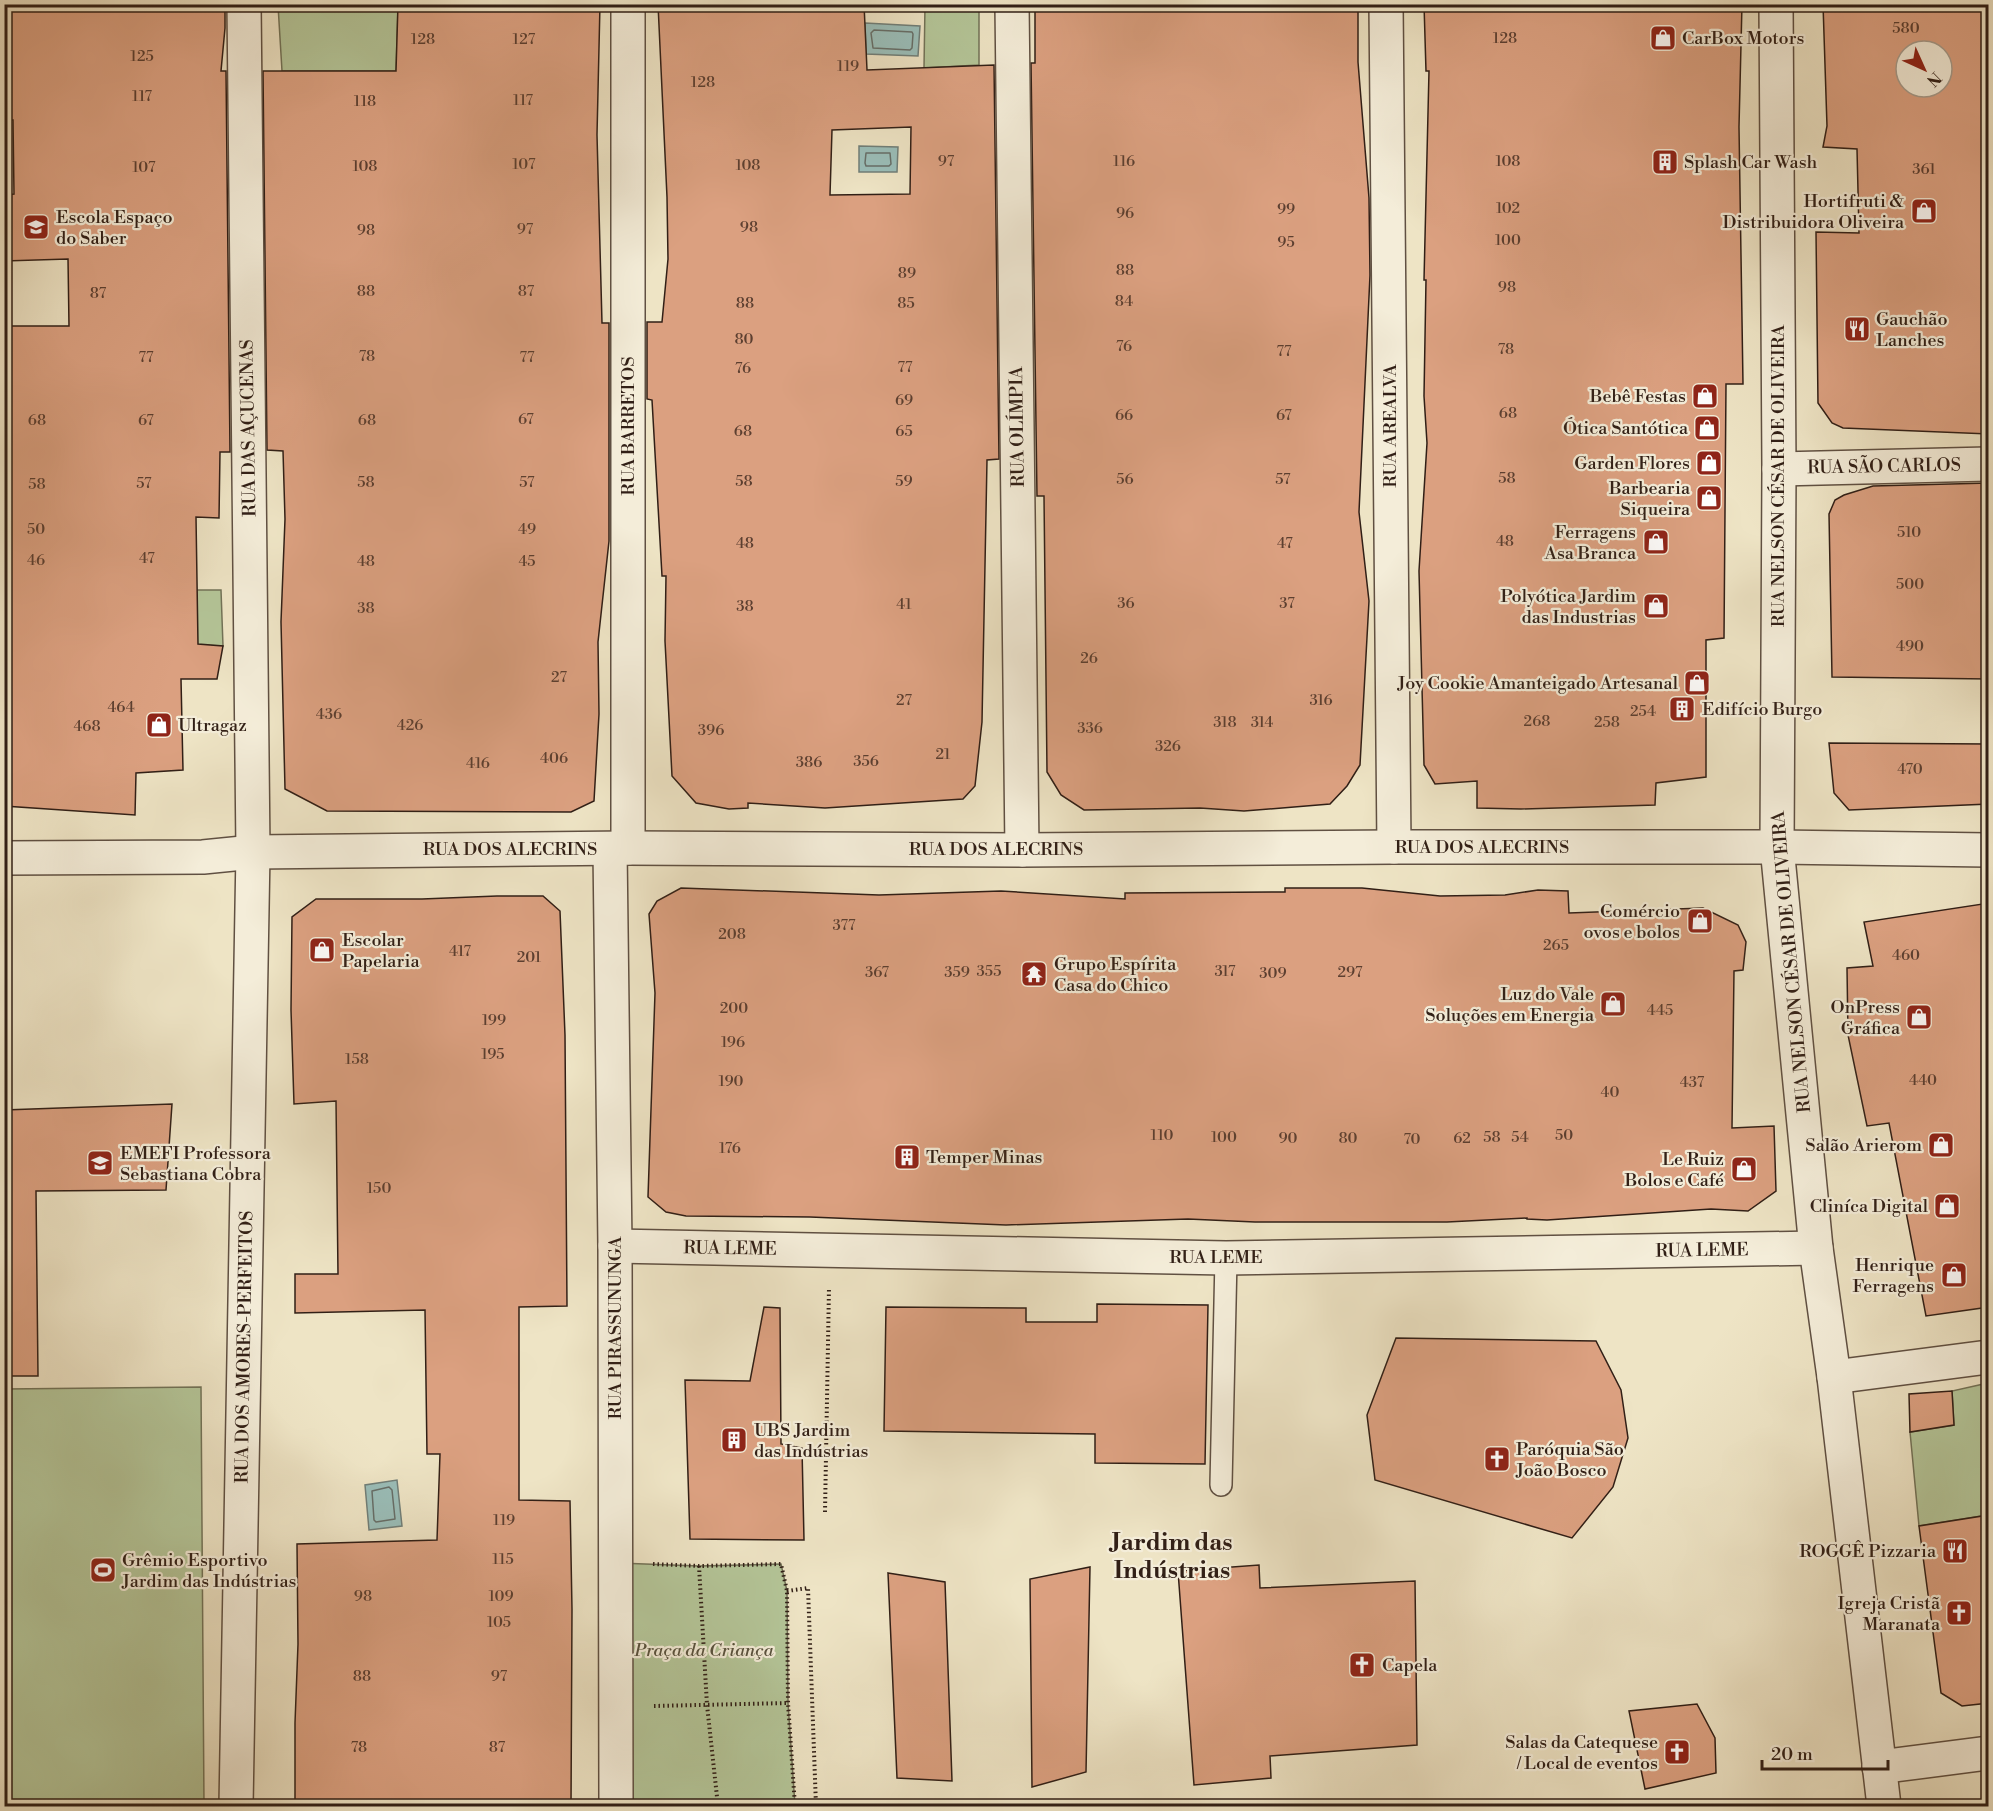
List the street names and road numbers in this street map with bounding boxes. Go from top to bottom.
street label: RUA NELSON CÉSAR DE OLIVEIRA [1767,324,1790,627]
street label: RUA DAS AÇUCENAS [235,339,262,517]
street label: RUA BARRETOS [617,356,640,496]
street label: RUA AREALVA [1379,364,1402,488]
street label: RUA OLÍMPIA [1005,366,1030,488]
street label: RUA SÃO CARLOS [1807,453,1961,479]
street label: RUA NELSON CÉSAR DE OLIVEIRA [1767,810,1816,1114]
street label: RUA DOS ALECRINS [1395,836,1569,859]
street label: RUA DOS ALECRINS [423,838,597,861]
street label: RUA DOS ALECRINS [909,838,1083,861]
street label: RUA DOS AMORES-PERFEITOS [231,1210,258,1484]
street label: RUA PIRASSUNUNGA [604,1236,627,1420]
street label: RUA LEME [683,1236,777,1261]
street label: RUA LEME [1655,1238,1749,1263]
street label: RUA LEME [1169,1246,1263,1269]

